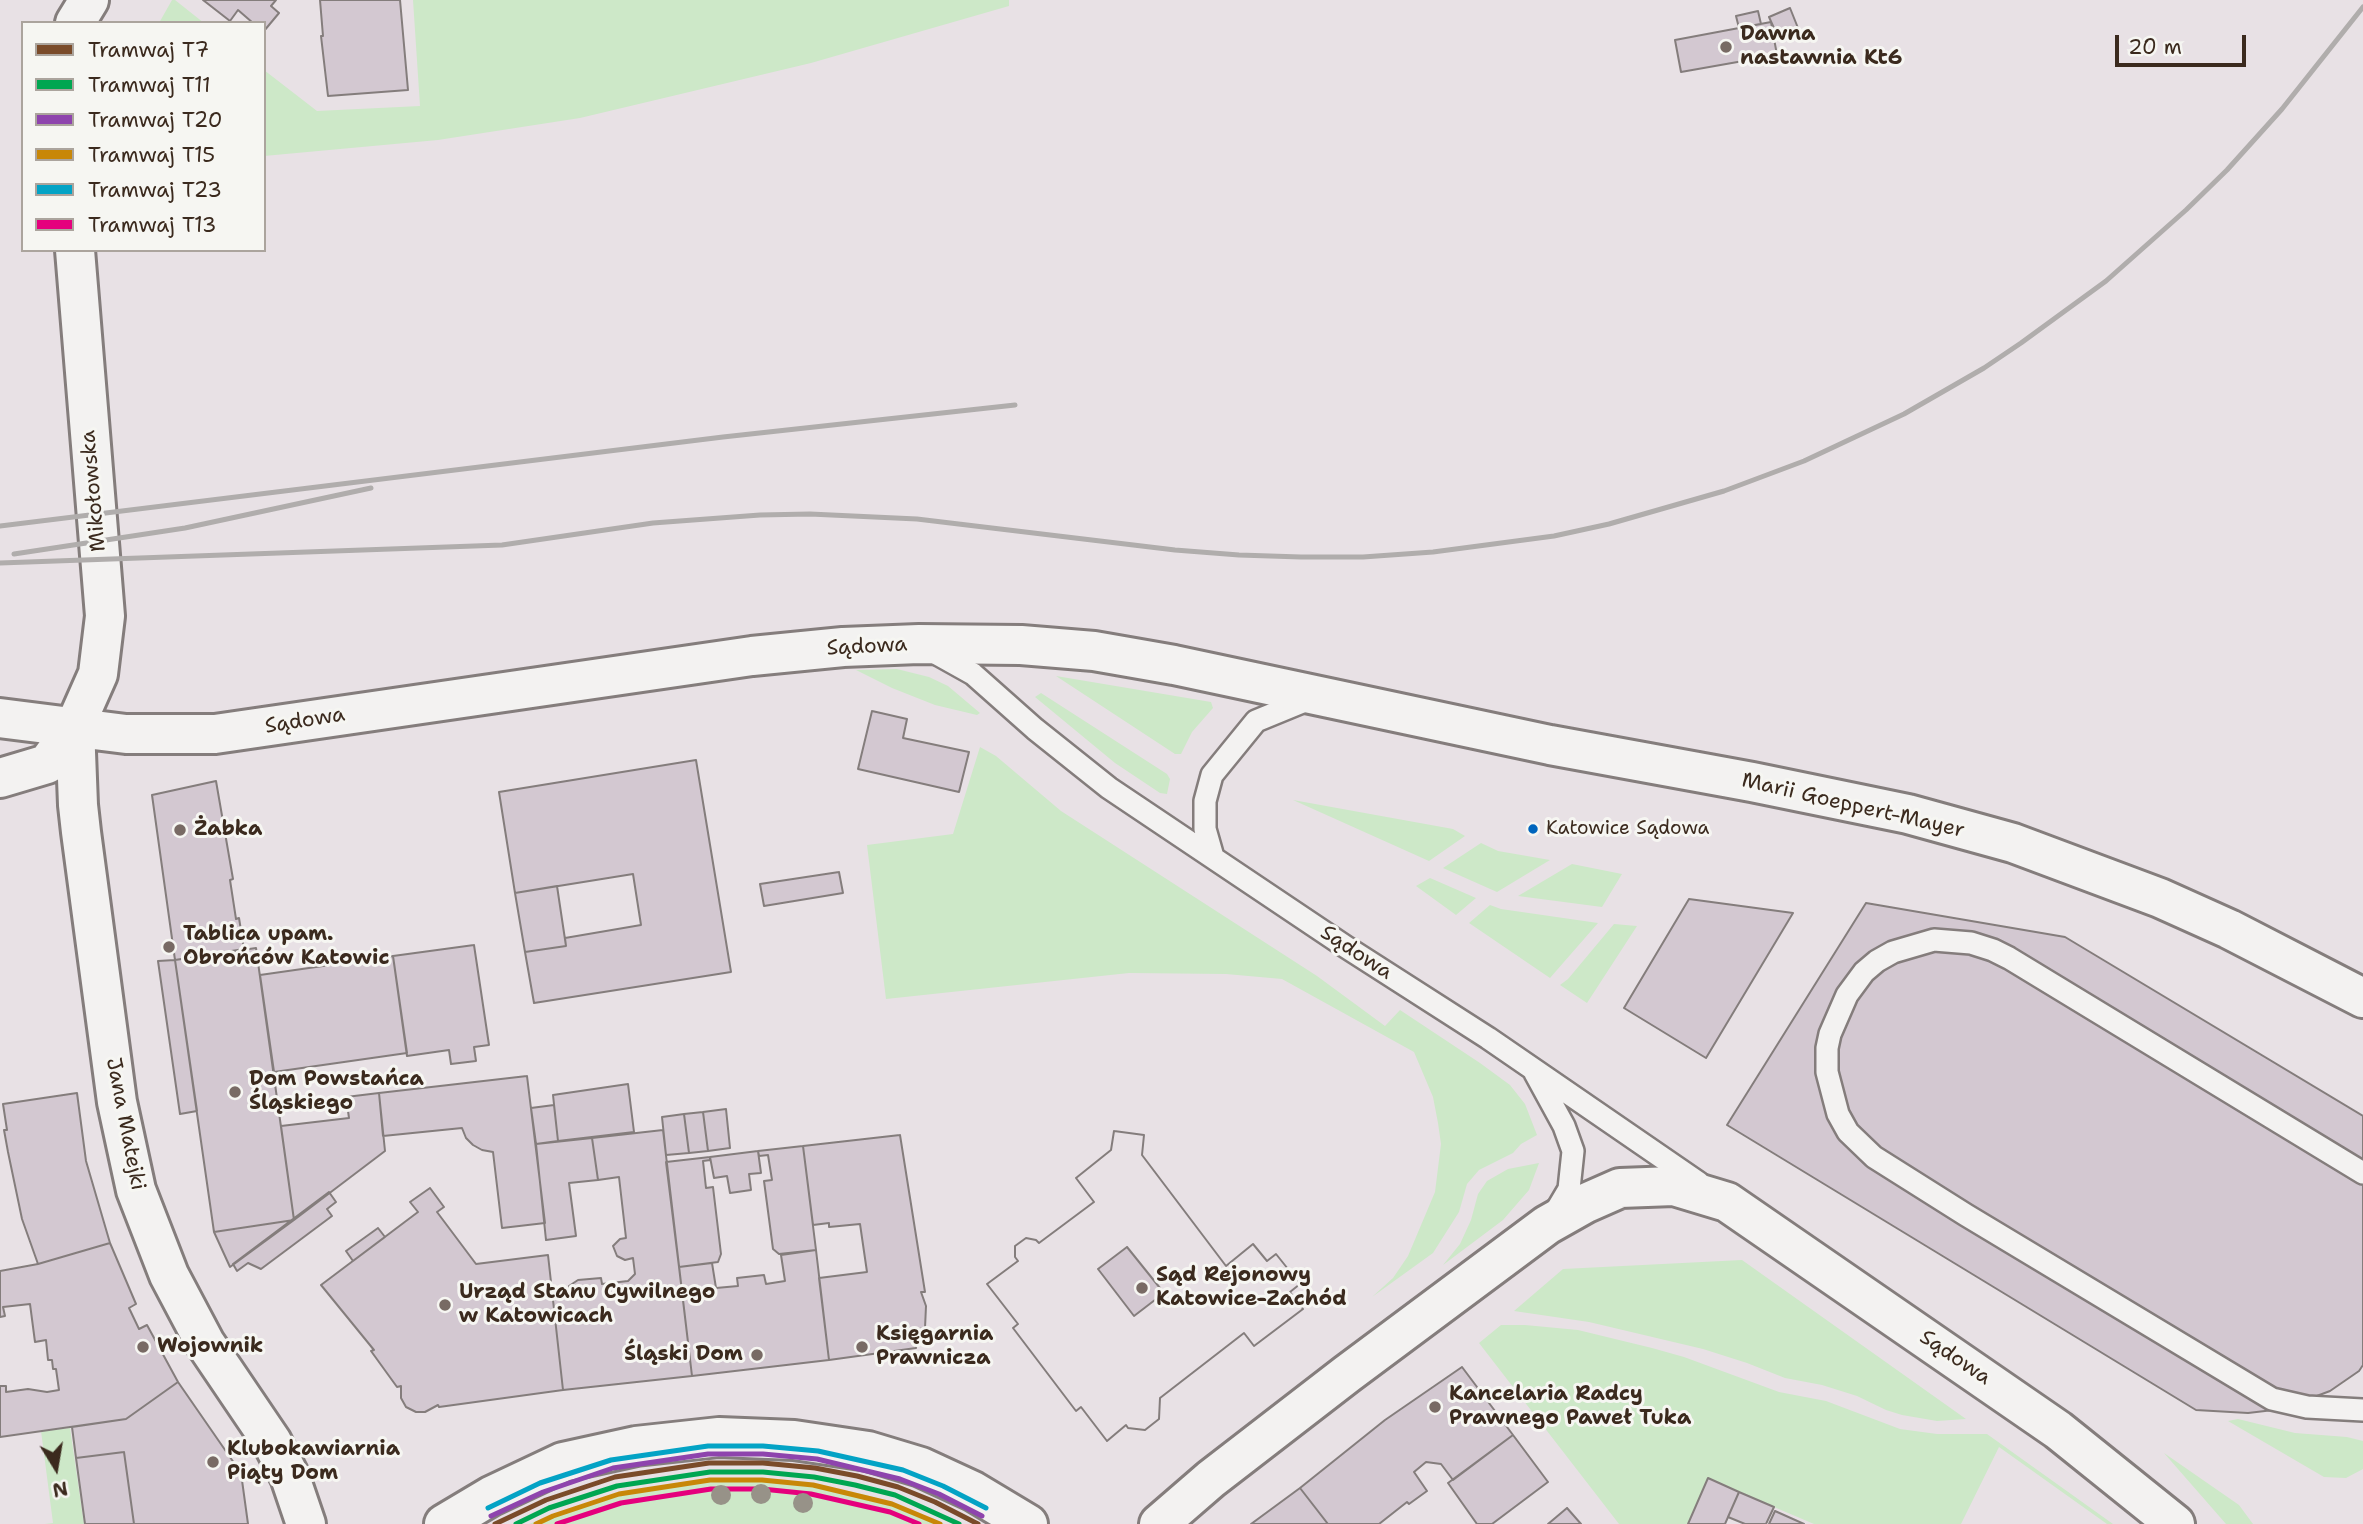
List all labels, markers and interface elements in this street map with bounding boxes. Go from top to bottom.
legend [21,21,266,252]
scale bar [2118,21,2249,65]
place label: Dawna nastawnia Kt6 [1740,22,1902,72]
text: 20 m [2128,33,2182,61]
text: Tramwaj T7 [88,36,209,64]
marker: Dawna nastawnia Kt6 [1718,39,1734,55]
text: Tramwaj T11 [88,71,211,99]
text: Tramwaj T20 [88,106,222,134]
text: Tramwaj T15 [88,141,215,169]
text: Tramwaj T23 [88,176,222,204]
text: Tramwaj T13 [88,211,216,239]
street label: Mikołowska [76,429,112,553]
street label: Sądowa [826,632,908,662]
street label: Sądowa [263,702,347,740]
street label: Marii Goeppert-Mayer [1739,768,1967,844]
place label: Żabka [194,817,262,843]
place label: Katowice Sądowa [1546,818,1709,840]
marker: Żabka [172,822,188,838]
marker: Katowice Sądowa [1526,822,1540,836]
street label: Sądowa [1315,920,1397,986]
place label: Tablica upam. Obrońców Katowic [183,922,390,972]
marker: Tablica upam. Obrońców Katowic [161,939,177,955]
street label: Jana Matejki [100,1056,150,1192]
place label: Dom Powstańca Śląskiego [249,1067,424,1117]
marker: Dom Powstańca Śląskiego [227,1084,243,1100]
place label: Sąd Rejonowy Katowice-Zachód [1156,1263,1347,1313]
place label: Urząd Stanu Cywilnego w Katowicach [459,1280,715,1330]
marker: Sąd Rejonowy Katowice-Zachód [1134,1280,1150,1296]
marker: Urząd Stanu Cywilnego w Katowicach [437,1297,453,1313]
place label: Księgarnia Prawnicza [876,1322,993,1372]
street label: Sądowa [1914,1325,1996,1391]
place label: Wojownik [157,1334,263,1360]
marker: Wojownik [135,1339,151,1355]
marker: Księgarnia Prawnicza [854,1339,870,1355]
place label: Śląski Dom [624,1342,743,1368]
marker: Śląski Dom [749,1347,765,1363]
place label: Kancelaria Radcy Prawnego Paweł Tuka [1449,1382,1691,1432]
marker: Kancelaria Radcy Prawnego Paweł Tuka [1427,1399,1443,1415]
north arrow [21,1433,91,1503]
place label: Klubokawiarnia Piąty Dom [227,1437,400,1487]
marker: Klubokawiarnia Piąty Dom [205,1454,221,1470]
text: N [50,1475,70,1503]

